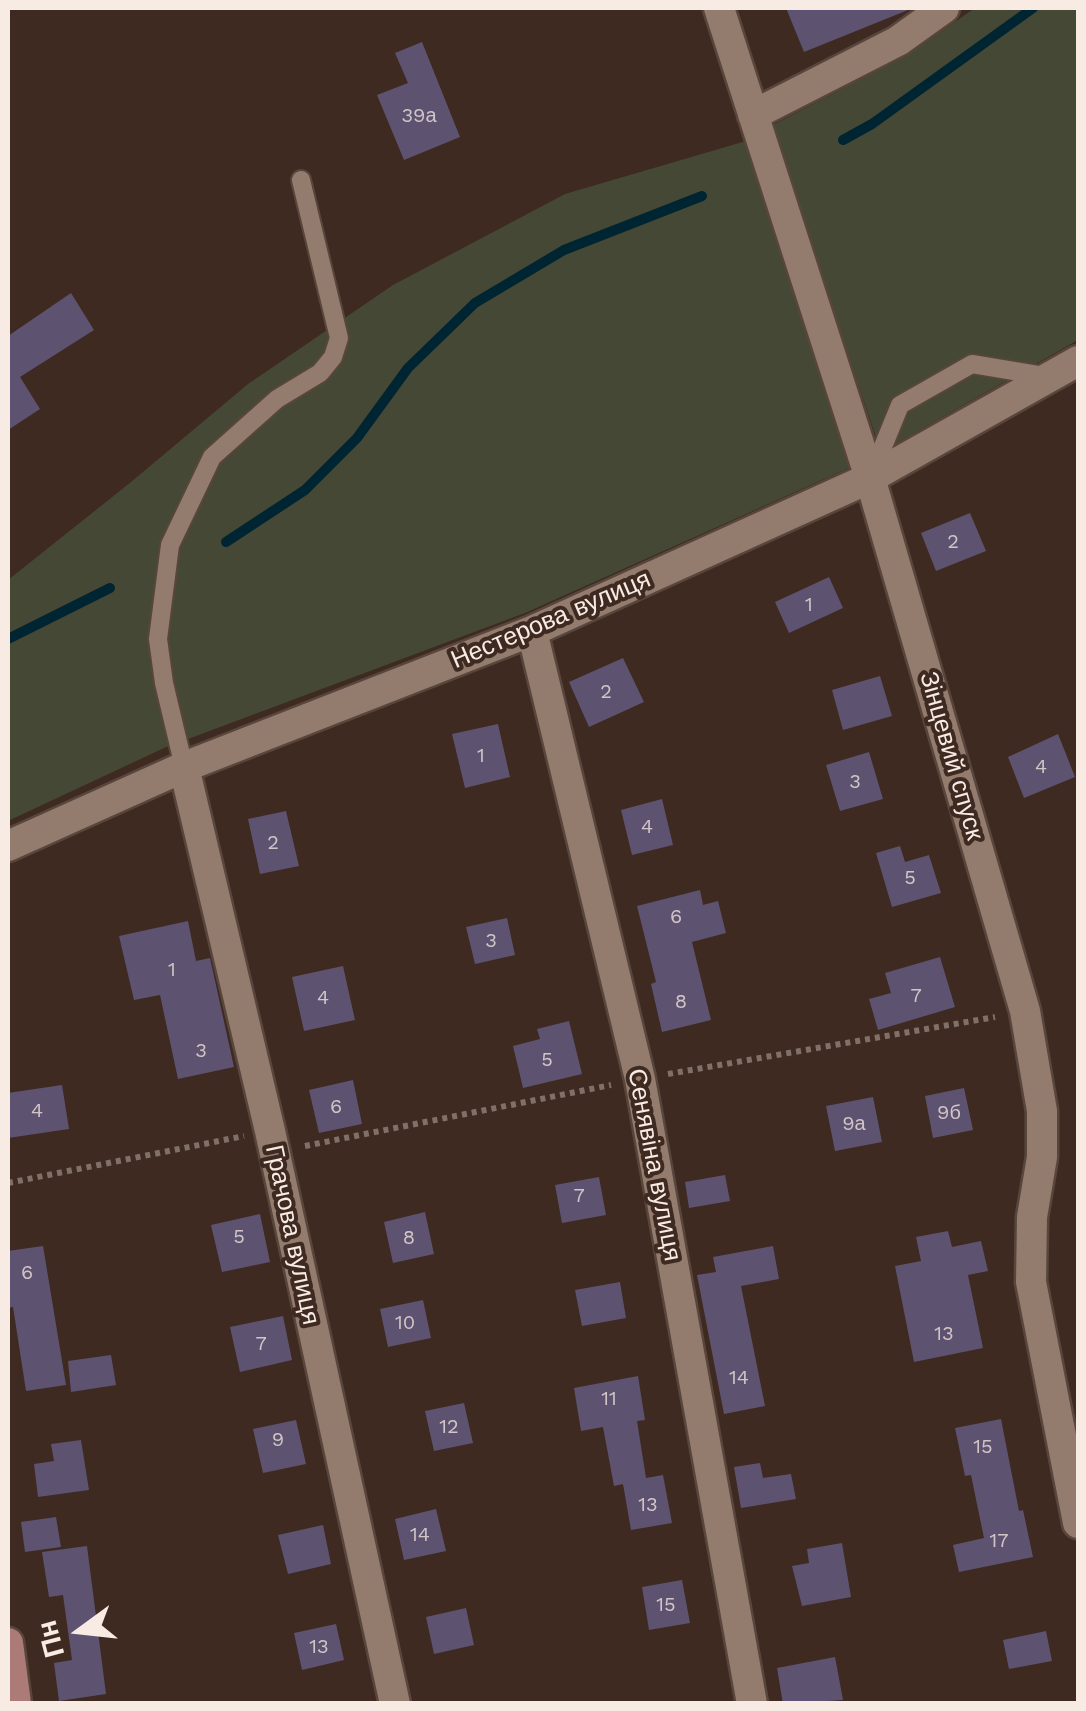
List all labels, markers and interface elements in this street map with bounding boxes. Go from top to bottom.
house number: 39а [401,104,437,128]
house number: 2 [947,530,959,554]
street label: Нестерова вулиця [447,564,655,676]
house number: 1 [805,593,813,617]
street label: Зінцевий спуск [913,668,989,844]
house number: 2 [600,680,612,704]
house number: 1 [477,744,485,768]
house number: 4 [1035,755,1047,779]
house number: 3 [849,770,861,794]
house number: 4 [641,815,653,839]
house number: 2 [267,831,279,855]
house number: 5 [904,866,916,890]
house number: 6 [670,905,682,929]
house number: 3 [485,929,497,953]
house number: 1 [168,958,176,982]
house number: 7 [910,984,922,1008]
house number: 4 [317,986,329,1010]
house number: 8 [675,990,687,1014]
house number: 3 [195,1039,207,1063]
house number: 5 [541,1048,553,1072]
street label: Сенявіна вулиця [621,1066,687,1264]
house number: 6 [330,1095,342,1119]
house number: 4 [31,1099,43,1123]
house number: 9б [937,1101,961,1125]
house number: 9а [842,1112,866,1136]
street label: Грачова вулиця [258,1142,326,1328]
house number: 7 [573,1184,585,1208]
house number: 5 [233,1225,245,1249]
house number: 8 [403,1226,415,1250]
house number: 6 [21,1261,33,1285]
house number: 10 [395,1311,415,1335]
house number: 13 [934,1322,954,1346]
house number: 7 [255,1332,267,1356]
house number: 14 [729,1366,749,1390]
house number: 11 [601,1387,617,1411]
house number: 12 [439,1415,459,1439]
house number: 9 [272,1428,284,1452]
house number: 15 [973,1435,993,1459]
house number: 13 [638,1493,658,1517]
house number: 14 [410,1523,430,1547]
house number: 17 [989,1529,1009,1553]
north arrow [30,1581,130,1681]
house number: 15 [656,1593,676,1617]
text: Пн [30,1617,71,1661]
house number: 13 [309,1635,329,1659]

